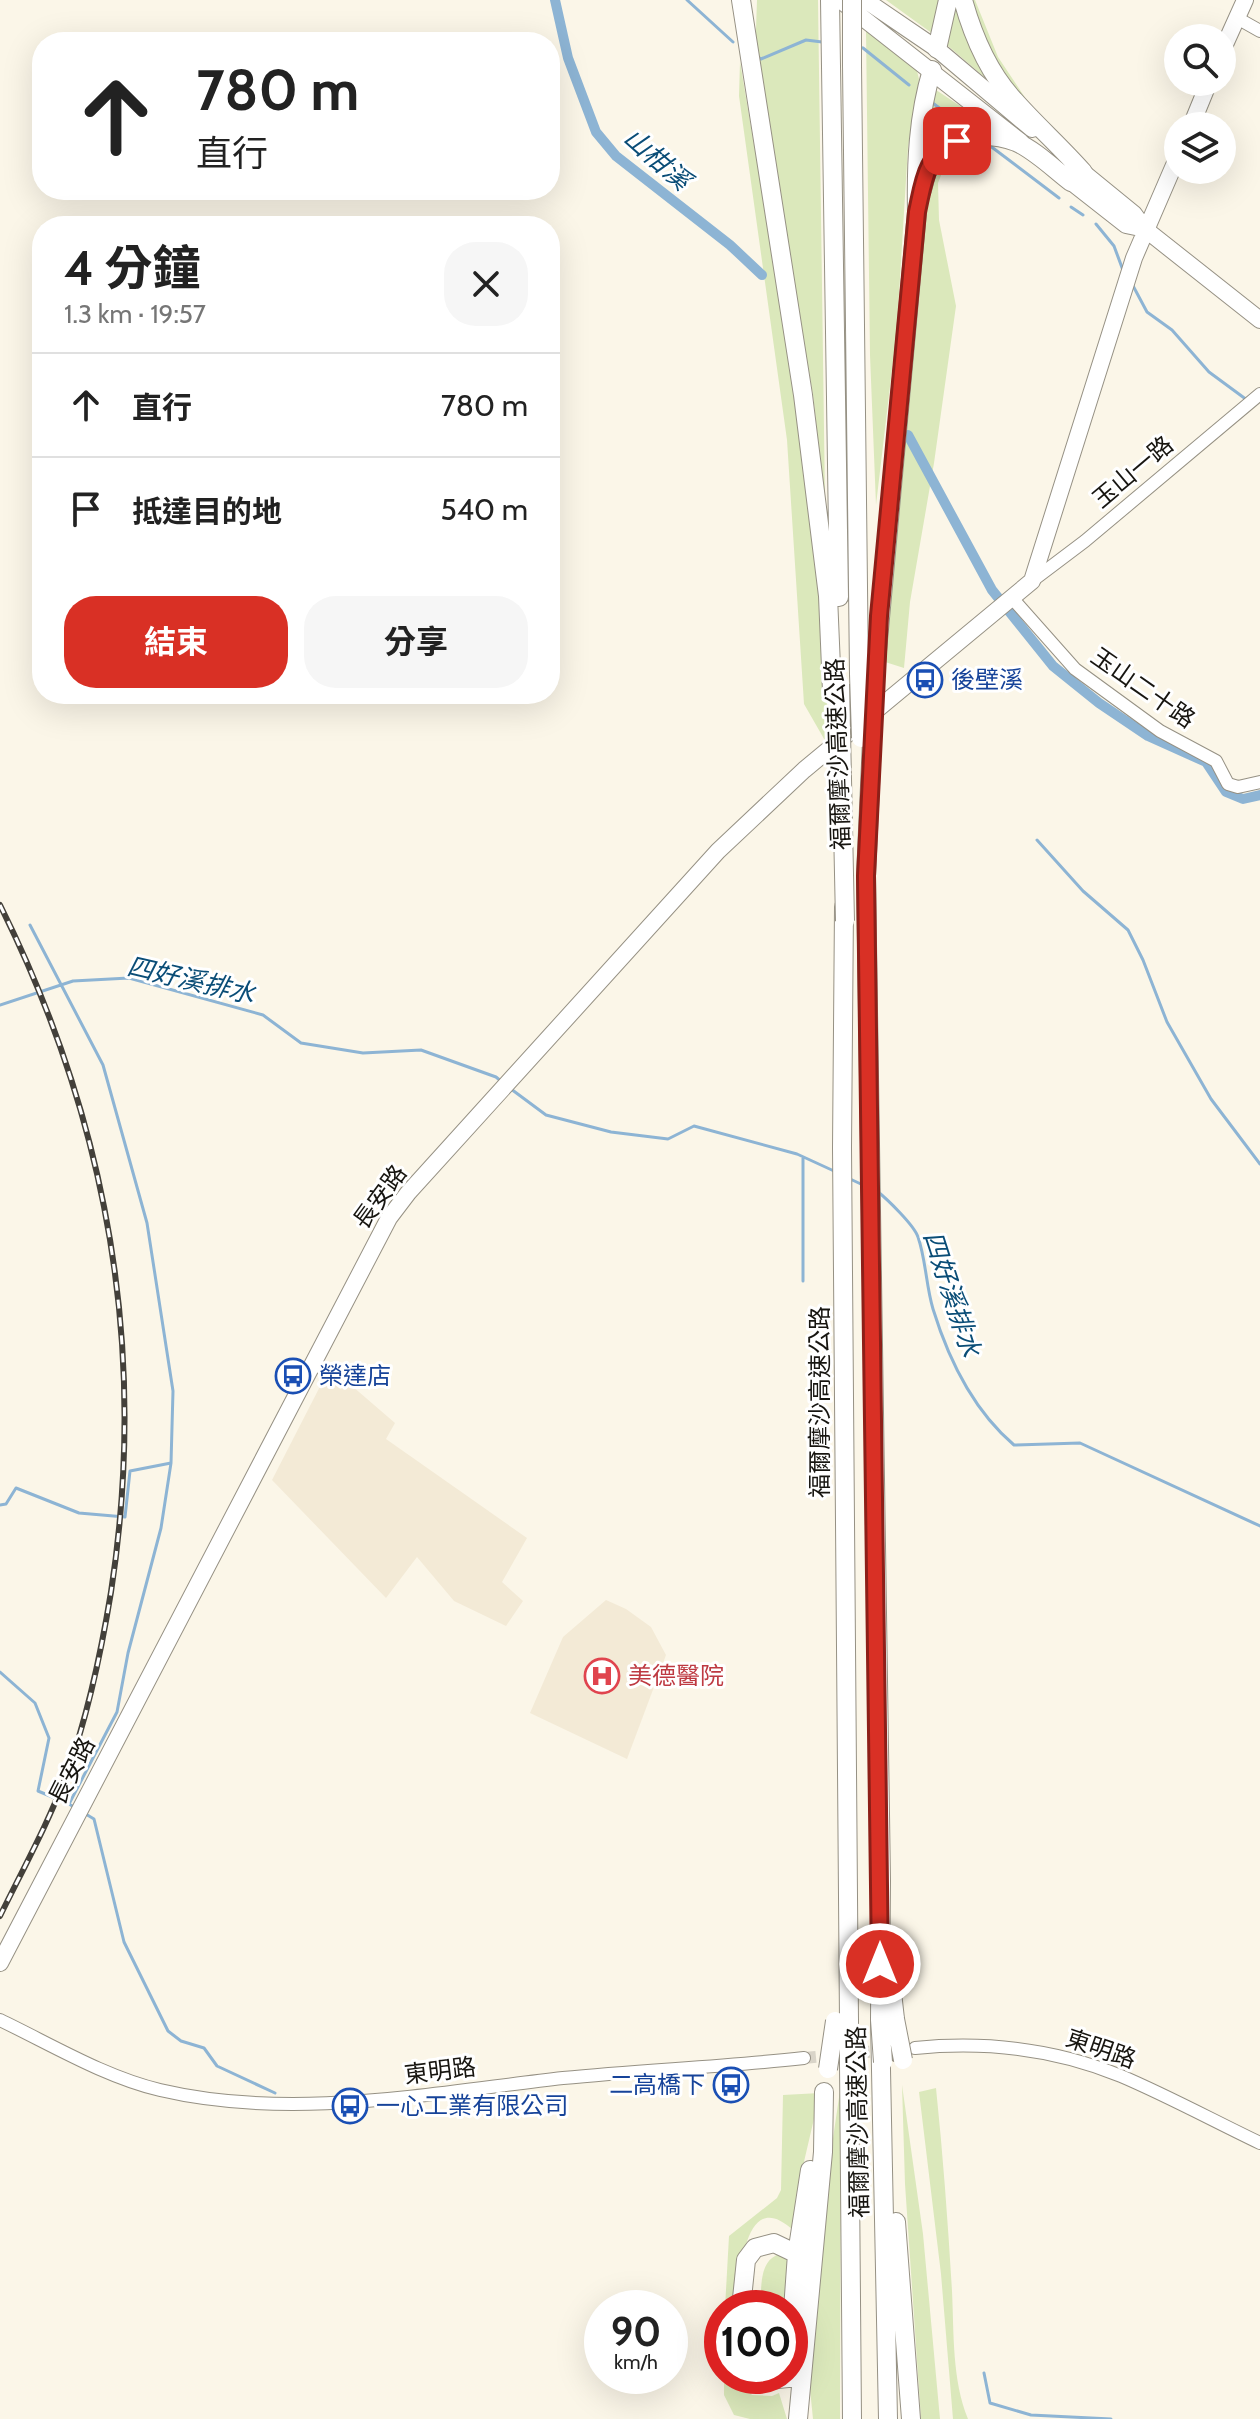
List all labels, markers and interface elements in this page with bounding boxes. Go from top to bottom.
map controls [1164,24,1236,184]
button: search [1164,24,1236,96]
text: 780 m [196,56,359,124]
icon: ahead [64,64,168,168]
pin [923,107,991,175]
button: layers [1164,112,1236,184]
icon: arrive [935,119,979,163]
water label: 山柑溪 [617,121,700,199]
text: 直行 [196,131,268,175]
text: 4 分鐘 [64,239,201,297]
button: close [444,242,528,326]
text: 1.3 km · 19:57 [64,298,206,330]
icon: ahead [64,383,108,427]
text: 780 m [441,387,528,424]
text: 直行 [132,389,192,426]
street label: 玉山一路 [1087,430,1179,514]
icon: arrive [64,487,108,531]
text: 540 m [440,491,528,528]
text: 抵達目的地 [132,493,282,530]
button: 結束 [64,596,288,688]
button: 分享 [304,596,528,688]
street label: 玉山二十路 [1086,641,1201,734]
street label: 福爾摩沙高速公路 [820,658,855,850]
bus stop icon: 後壁溪 [906,661,944,699]
place label: 後壁溪 [951,665,1023,694]
water label: 四好溪排水 [124,950,259,1010]
street label: 長安路 [347,1159,412,1234]
water label: 四好溪排水 [917,1227,988,1362]
street label: 福爾摩沙高速公路 [805,1306,834,1498]
bus stop icon: 榮達店 [274,1357,312,1395]
place label: 榮達店 [319,1361,391,1390]
hospital icon: 美德醫院 [583,1657,621,1695]
place label: 美德醫院 [628,1661,724,1690]
street label: 長安路 [42,1732,101,1809]
position arrow [838,1922,922,2006]
street label: 東明路 [1062,2023,1140,2074]
street label: 福爾摩沙高速公路 [841,2026,874,2218]
street label: 東明路 [402,2052,477,2089]
bus stop icon: 二高橋下 [712,2066,750,2104]
place label: 二高橋下 [609,2070,705,2099]
bus stop icon: 一心工業有限公司 [331,2087,369,2125]
place label: 一心工業有限公司 [376,2091,568,2120]
speed limit sign: 100 [704,2290,808,2394]
text: 90 [611,2307,661,2356]
text: km/h [614,2350,658,2374]

